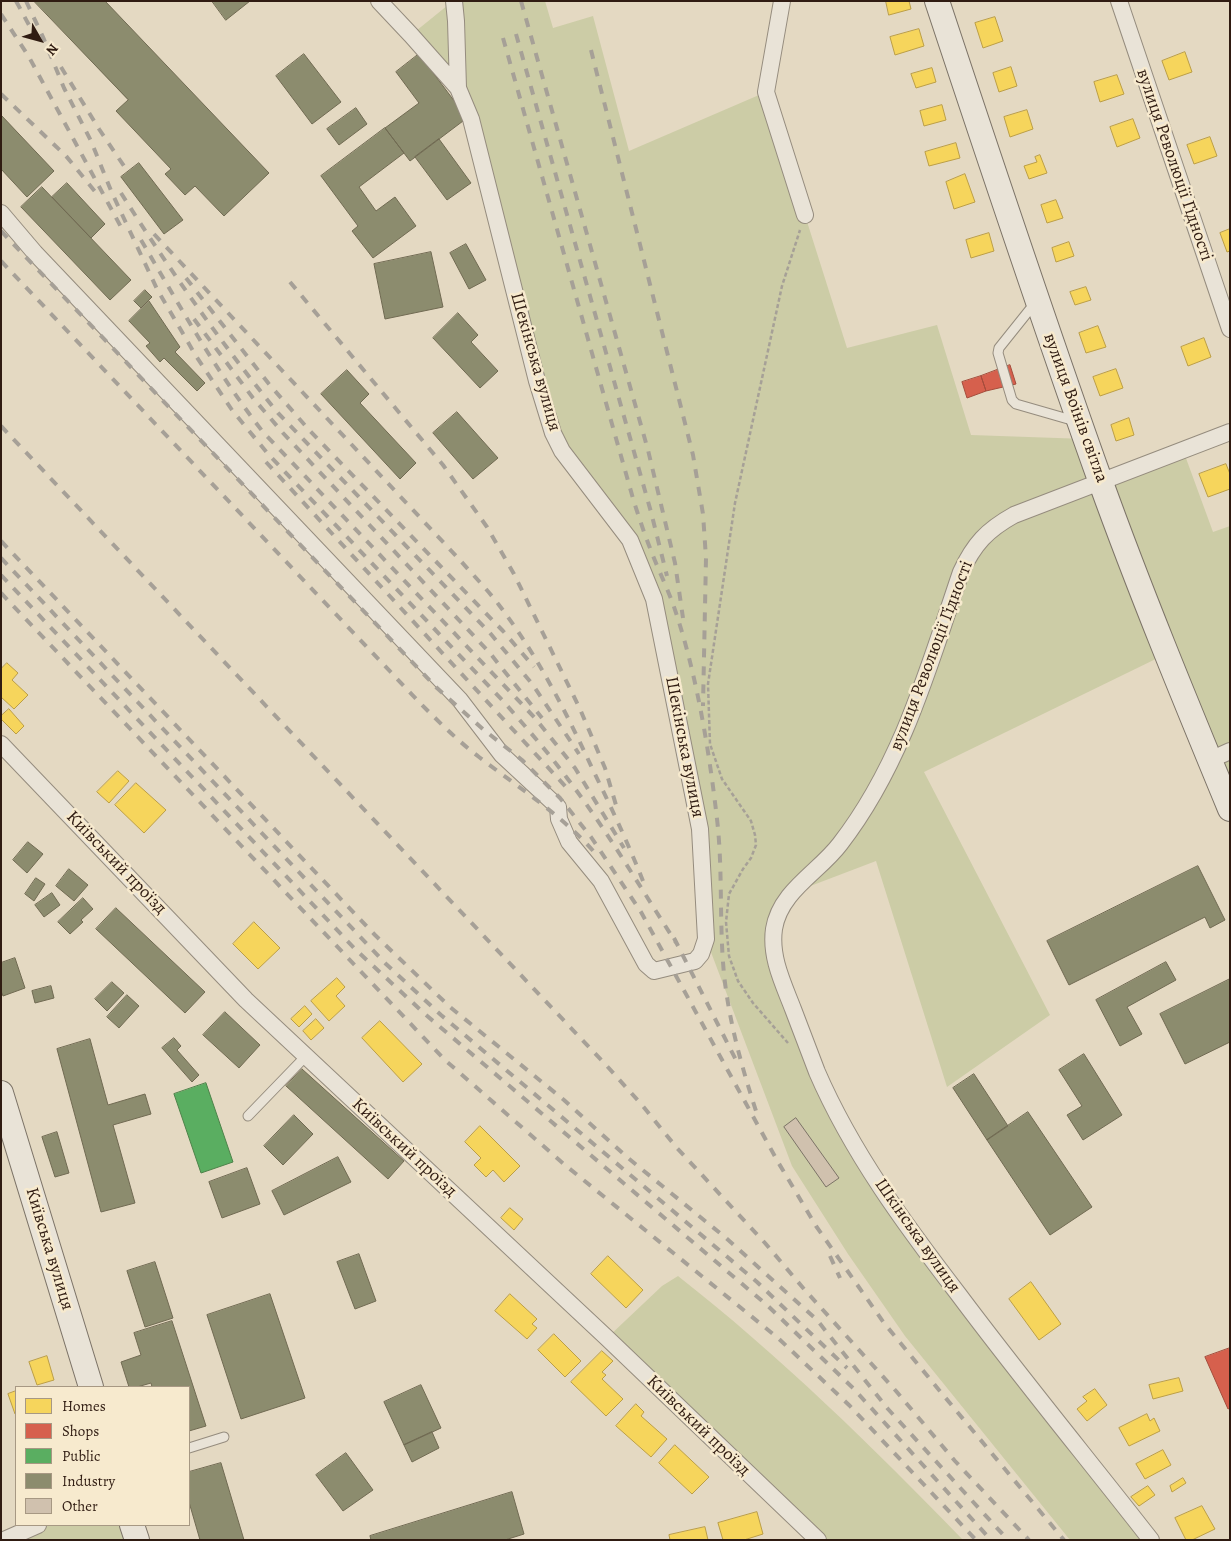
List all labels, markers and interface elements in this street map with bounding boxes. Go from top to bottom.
north arrow [15,15,65,65]
text: N [42,40,63,59]
street label: вулиця Революції Гідності [1131,66,1217,264]
street label: Шекінська вулиця [505,290,565,434]
street label: вулиця Воїнів світла [1038,330,1112,486]
street label: вулиця Революції Гідності [886,558,978,754]
street label: Шекінська вулиця [660,675,708,819]
street label: Київський проїзд [61,807,171,919]
street label: Київський проїзд [347,1094,461,1202]
street label: Шкінська вулиця [869,1174,965,1298]
street label: Київська вулиця [20,1185,78,1313]
street label: Київський проїзд [642,1371,754,1481]
legend [15,1386,190,1526]
text: Homes [62,1396,106,1416]
text: Shops [62,1421,99,1441]
text: Public [62,1446,100,1466]
text: Industry [62,1471,115,1491]
text: Other [62,1496,98,1516]

